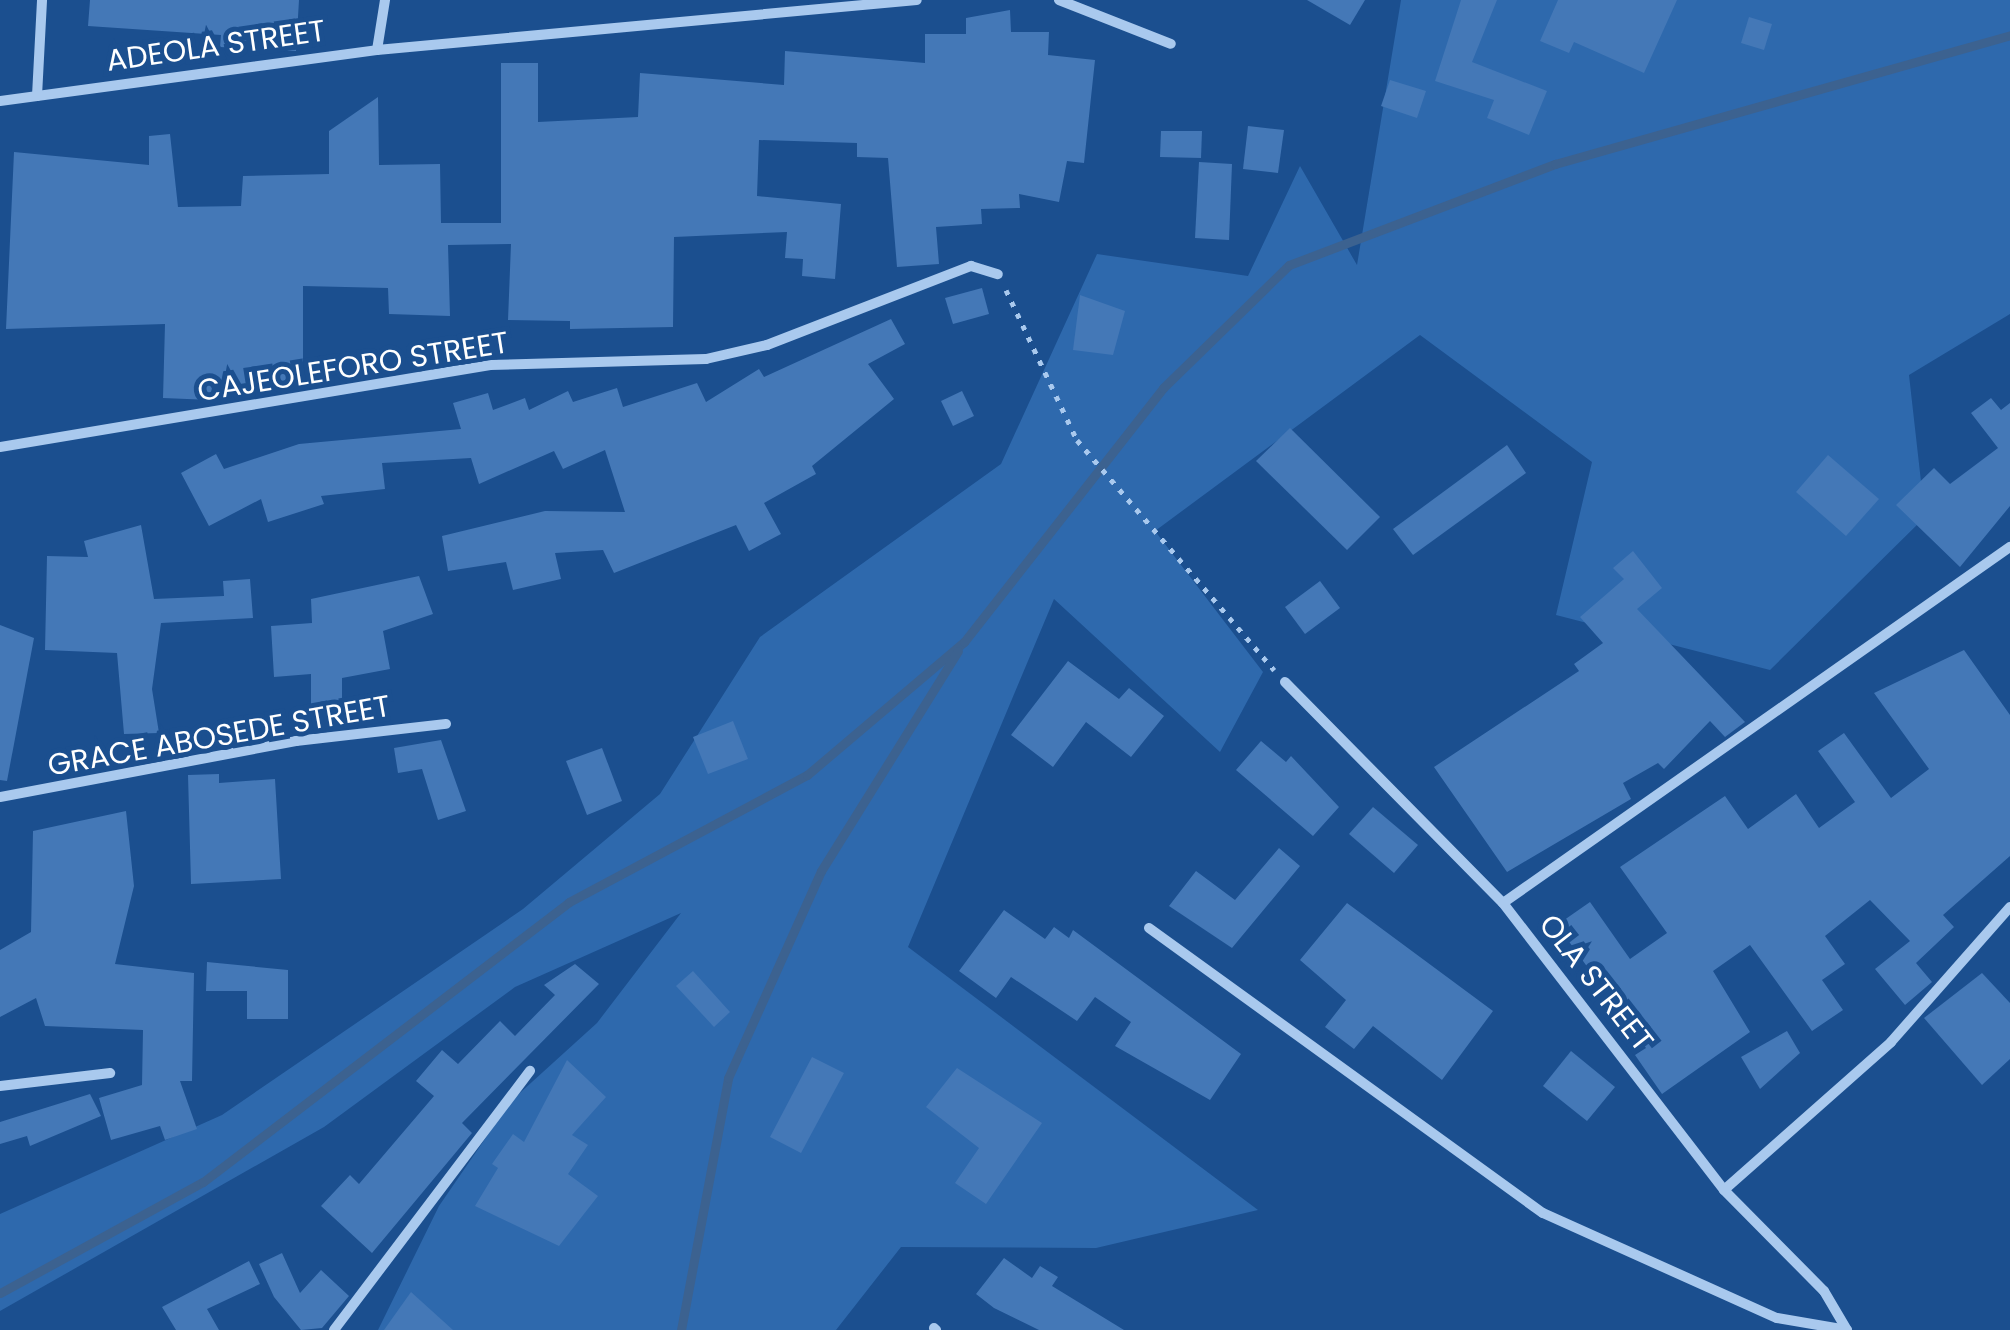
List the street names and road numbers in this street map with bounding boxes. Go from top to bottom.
street label: ADEOLA STREET [104,13,328,79]
street label: CAJEOLEFORO STREET [195,325,511,409]
street label: GRACE ABOSEDE STREET [45,688,393,784]
street label: OLA STREET [1531,907,1661,1059]

